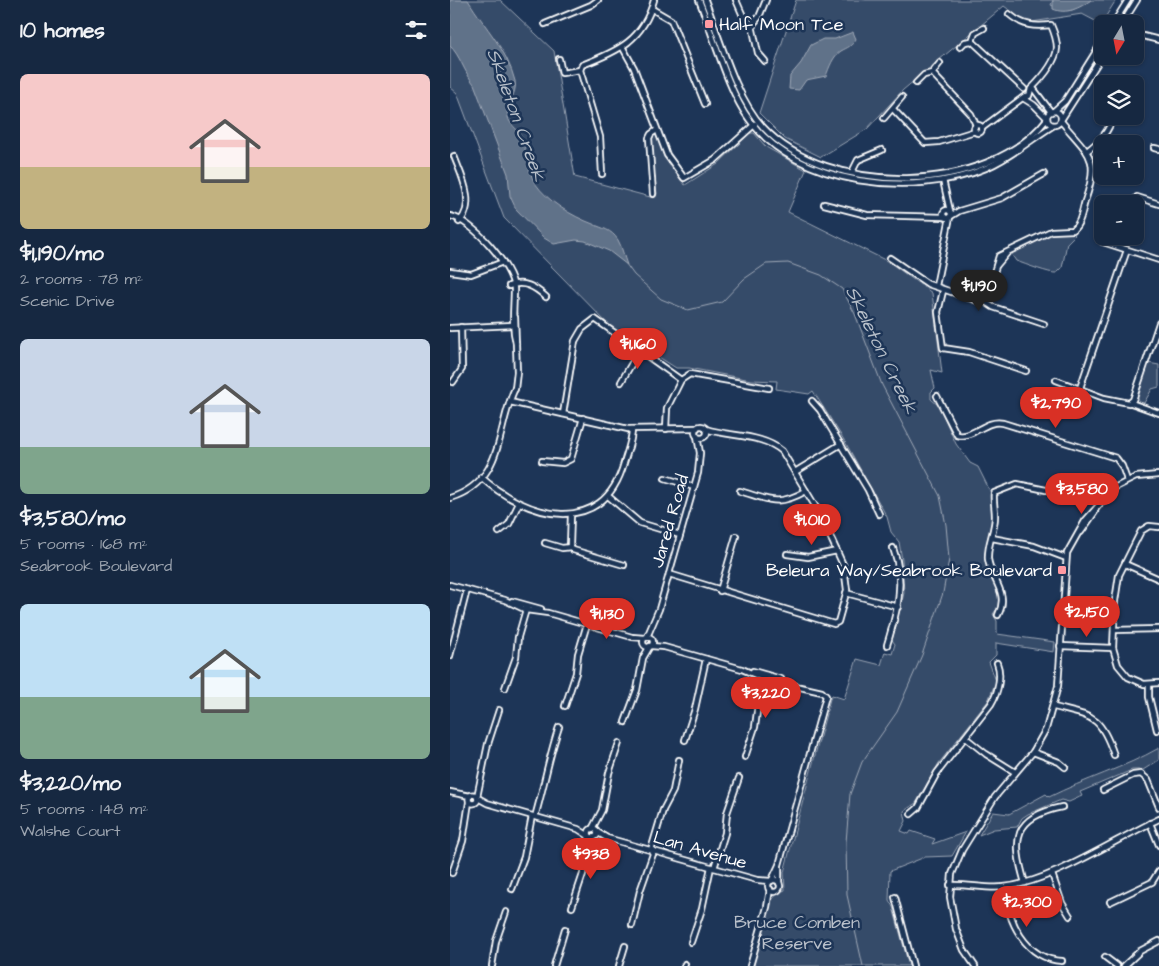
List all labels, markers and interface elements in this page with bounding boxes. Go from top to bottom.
place label: Half Moon Tce [719,12,844,37]
north arrow [1094,15,1144,65]
map controls [1094,15,1144,245]
text: 10 homes [20,16,105,45]
icon: filters [402,16,430,44]
marker: Half Moon Tce [703,18,715,30]
water label: Skeleton Creek [480,45,553,185]
button: layers [1094,75,1144,125]
icon: home [180,106,270,196]
button: + [1094,135,1144,185]
button: − [1094,195,1144,245]
text: $1,190/mo [20,239,104,268]
text: 2 rooms · 78 m² [20,268,143,290]
pin: $1,190 [938,270,1020,312]
text: $1,190 [961,275,997,297]
water label: Skeleton Creek [838,282,924,419]
text: Scenic Drive [20,290,115,312]
pin: $1,160 [597,328,679,370]
text: $1,160 [620,333,656,355]
icon: home [180,371,270,461]
pin: $2,790 [1015,386,1097,429]
text: $2,790 [1031,392,1081,414]
street label: Jared Road [645,471,695,571]
pin: $3,580 [1041,472,1123,515]
text: $3,580 [1056,478,1108,500]
text: $3,580/mo [20,504,126,533]
pin: $1,010 [771,504,853,546]
text: $1,010 [794,509,830,531]
text: 5 rooms · 168 m² [20,533,147,555]
text: Seabrook Boulevard [20,555,172,577]
place label: Beleura Way/Seabrook Boulevard [766,558,1052,584]
marker: Beleura Way/Seabrook Boulevard [1056,564,1068,576]
pin: $2,150 [1046,596,1128,638]
pin: $1,130 [566,598,648,640]
text: $2,150 [1065,601,1109,623]
text: $1,130 [590,603,624,625]
icon: home [180,636,270,726]
pin: $3,220 [725,676,807,719]
text: $3,220 [742,682,790,704]
text: $3,220/mo [20,769,121,798]
text: 5 rooms · 148 m² [20,798,148,820]
text: Walshe Court [20,820,120,842]
street label: Lan Avenue [650,825,750,875]
pin: $938 [561,838,621,880]
text: $938 [573,843,609,865]
pin: $2,300 [986,886,1068,928]
text: $2,300 [1002,891,1052,913]
park label: Bruce Comben Reserve [734,910,860,956]

